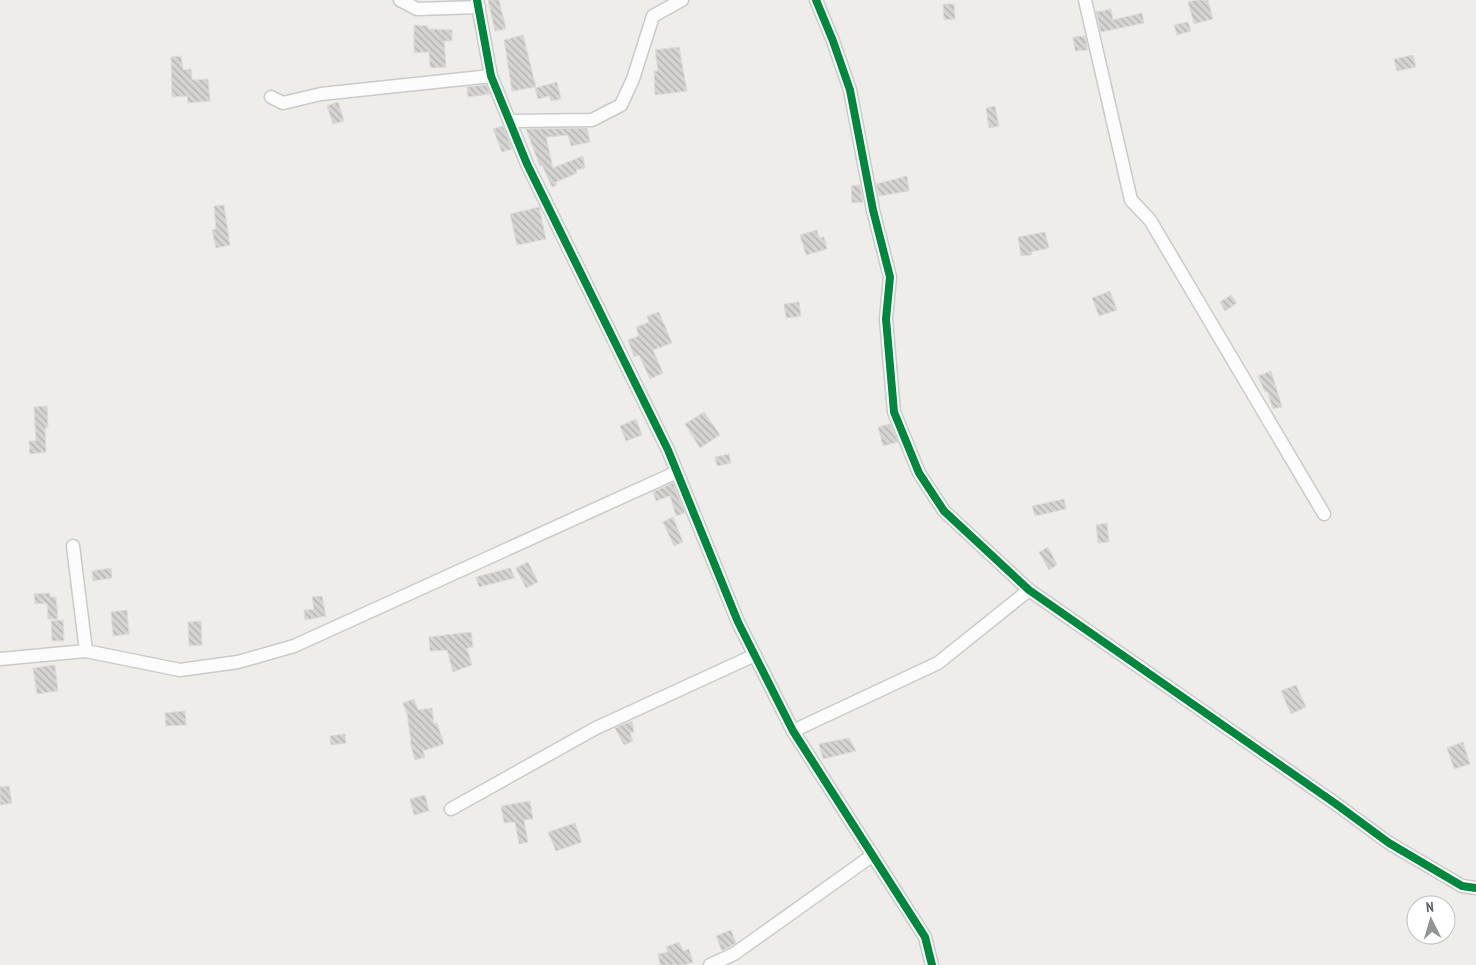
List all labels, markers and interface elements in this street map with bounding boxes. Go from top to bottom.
north arrow [1406,895,1456,945]
text: N [1425,898,1434,916]

